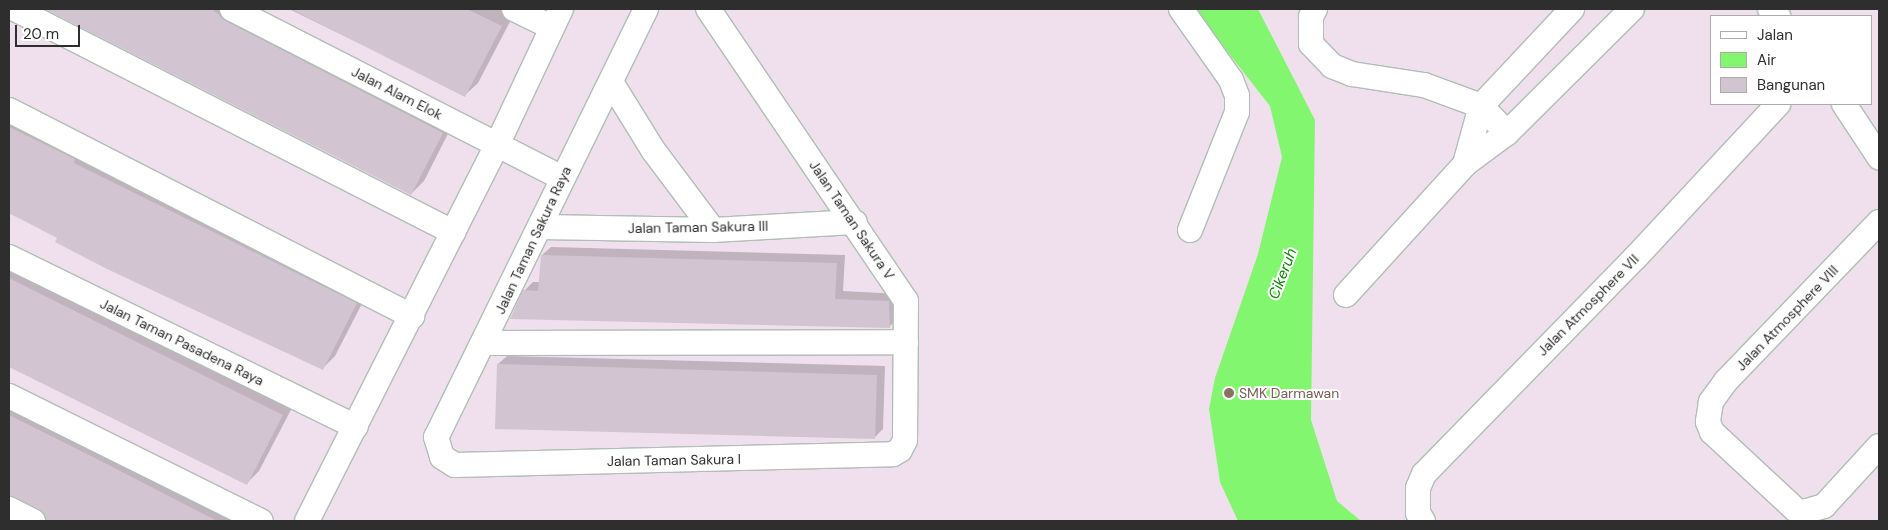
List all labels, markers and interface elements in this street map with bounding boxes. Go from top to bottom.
scale bar [18,15,82,47]
legend [1710,15,1873,105]
text: 20 m [23,24,59,44]
text: Jalan [1757,25,1793,45]
text: Air [1757,50,1776,70]
street label: Jalan Alam Elok [349,63,445,123]
text: Bangunan [1757,75,1825,95]
street label: Jalan Taman Sakura V [806,157,898,283]
street label: Jalan Taman Sakura Raya [491,163,575,317]
street label: Jalan Taman Sakura III [628,217,768,237]
water label: Cikeruh [1265,246,1301,302]
street label: Jalan Atmosphere VII [1534,251,1642,359]
street label: Jalan Atmosphere VIII [1732,262,1842,374]
street label: Jalan Taman Pasadena Raya [97,295,267,389]
place label: SMK Darmawan [1239,385,1339,401]
marker: SMK Darmawan [1223,387,1235,399]
street label: Jalan Taman Sakura I [607,450,741,470]

